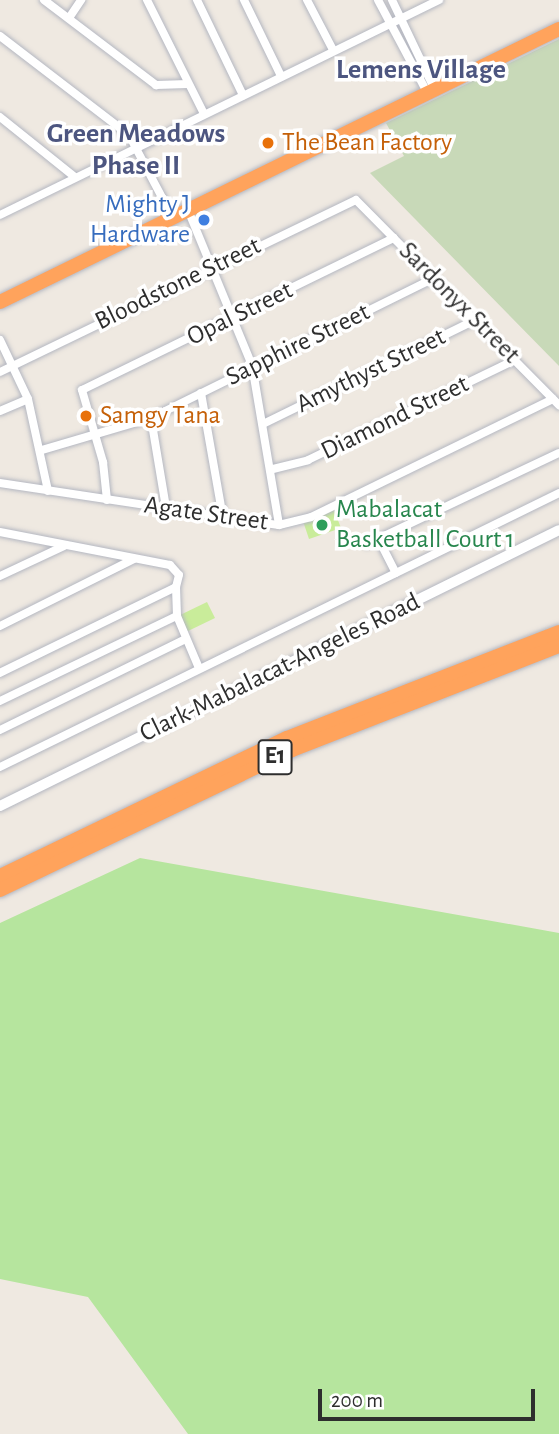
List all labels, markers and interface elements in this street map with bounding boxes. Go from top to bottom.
district label: Lemens Village [336,53,506,87]
district label: Green Meadows Phase II [47,117,225,183]
place label: The Bean Factory [282,127,452,159]
marker: The Bean Factory [260,135,276,151]
place label: Mighty J Hardware [90,189,190,250]
marker: Mighty J Hardware [196,212,212,228]
street label: Bloodstone Street [90,230,266,338]
street label: Sardonyx Street [392,236,526,370]
street label: Opal Street [182,275,298,353]
street label: Sapphire Street [221,297,375,393]
street label: Amythyst Street [291,321,451,421]
street label: Diamond Street [316,369,474,467]
place label: Samgy Tana [100,400,221,432]
marker: Samgy Tana [78,408,94,424]
street label: Agate Street [142,490,270,538]
place label: Mabalacat Basketball Court 1 [336,494,515,556]
marker: Mabalacat Basketball Court 1 [314,517,330,533]
street label: Clark-Mabalacat-Angeles Road [135,587,425,749]
road number: E1 [258,736,292,778]
scale bar [321,1374,538,1418]
text: 200 m [331,1390,383,1411]

